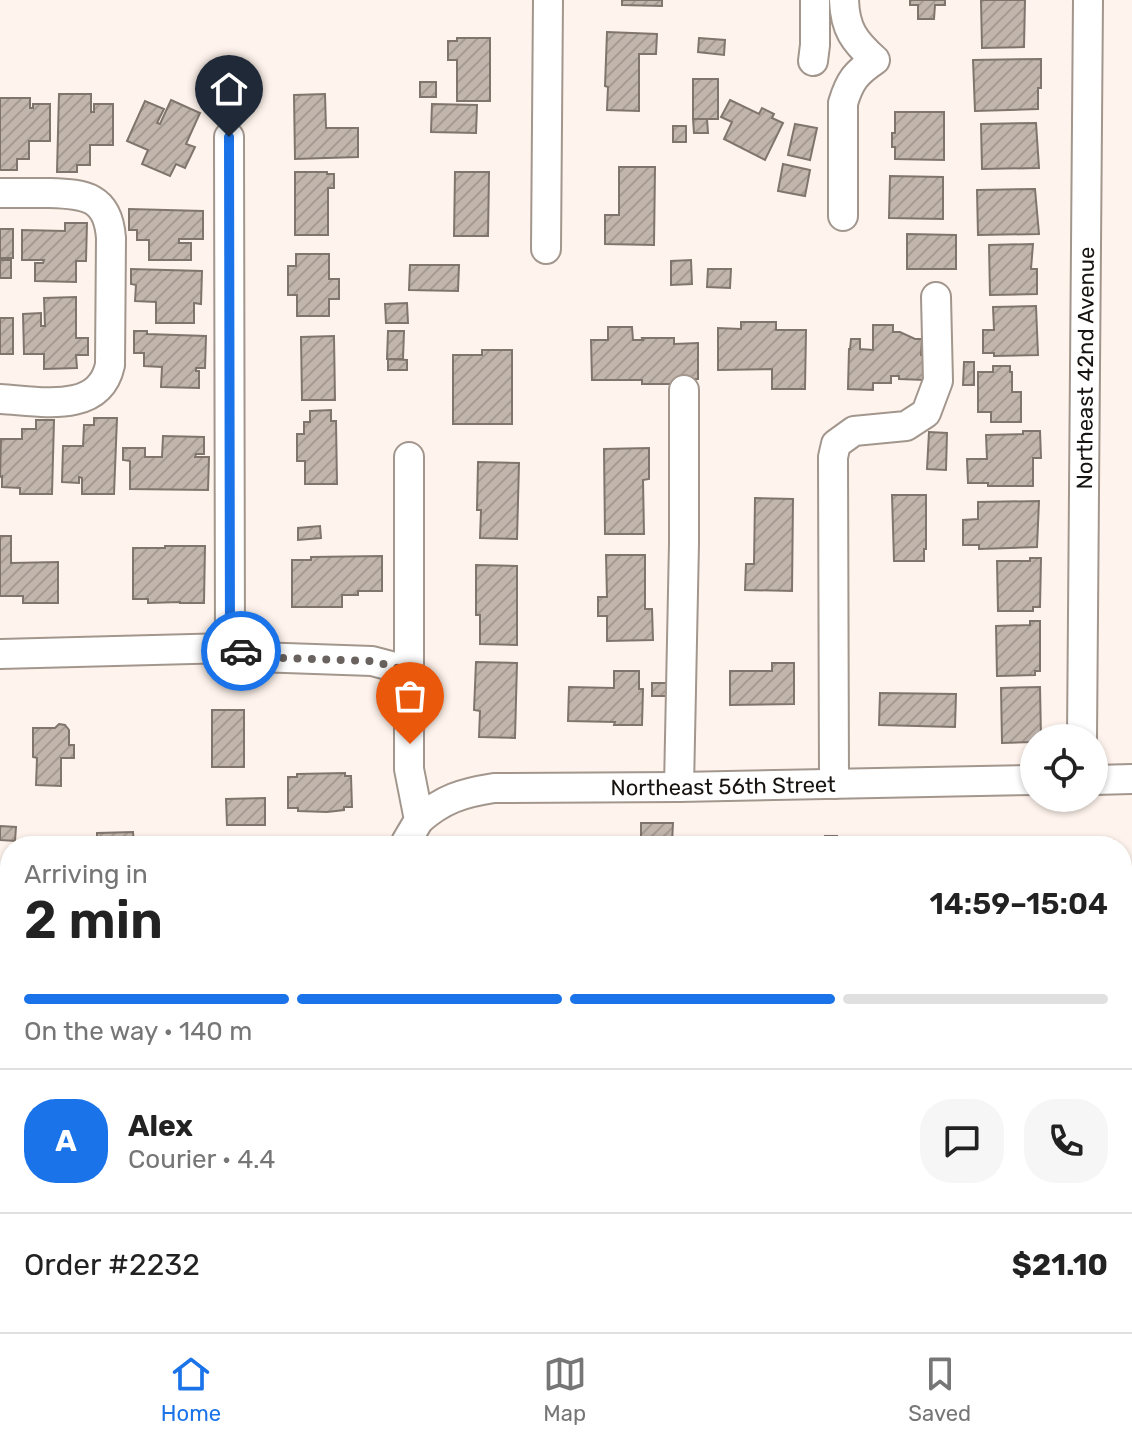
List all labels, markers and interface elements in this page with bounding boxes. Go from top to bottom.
pin [195,55,263,137]
icon: home [207,67,251,111]
street label: Northeast 42nd Avenue [1071,246,1100,490]
courier [201,611,281,691]
icon: car [219,629,263,673]
pin [376,662,444,744]
icon: bag [388,674,432,718]
map controls [1020,724,1108,812]
button: locate [1020,724,1108,812]
street label: Northeast 56th Street [610,771,836,801]
text: Arriving in [24,859,148,890]
text: 14:59–15:04 [929,886,1108,922]
text: 2 min [24,889,163,951]
text: On the way · 140 m [24,1016,252,1047]
button: chat [920,1099,1004,1183]
button: phone [1024,1099,1108,1183]
text: Alex [128,1108,193,1144]
text: A [55,1123,77,1159]
text: Courier · 4.4 [128,1144,275,1175]
text: Order #2232 [24,1247,200,1283]
text: $21.10 [1012,1247,1108,1283]
tab: Home [161,1352,221,1427]
tab: Map [543,1352,587,1427]
tab: Saved [908,1352,971,1427]

